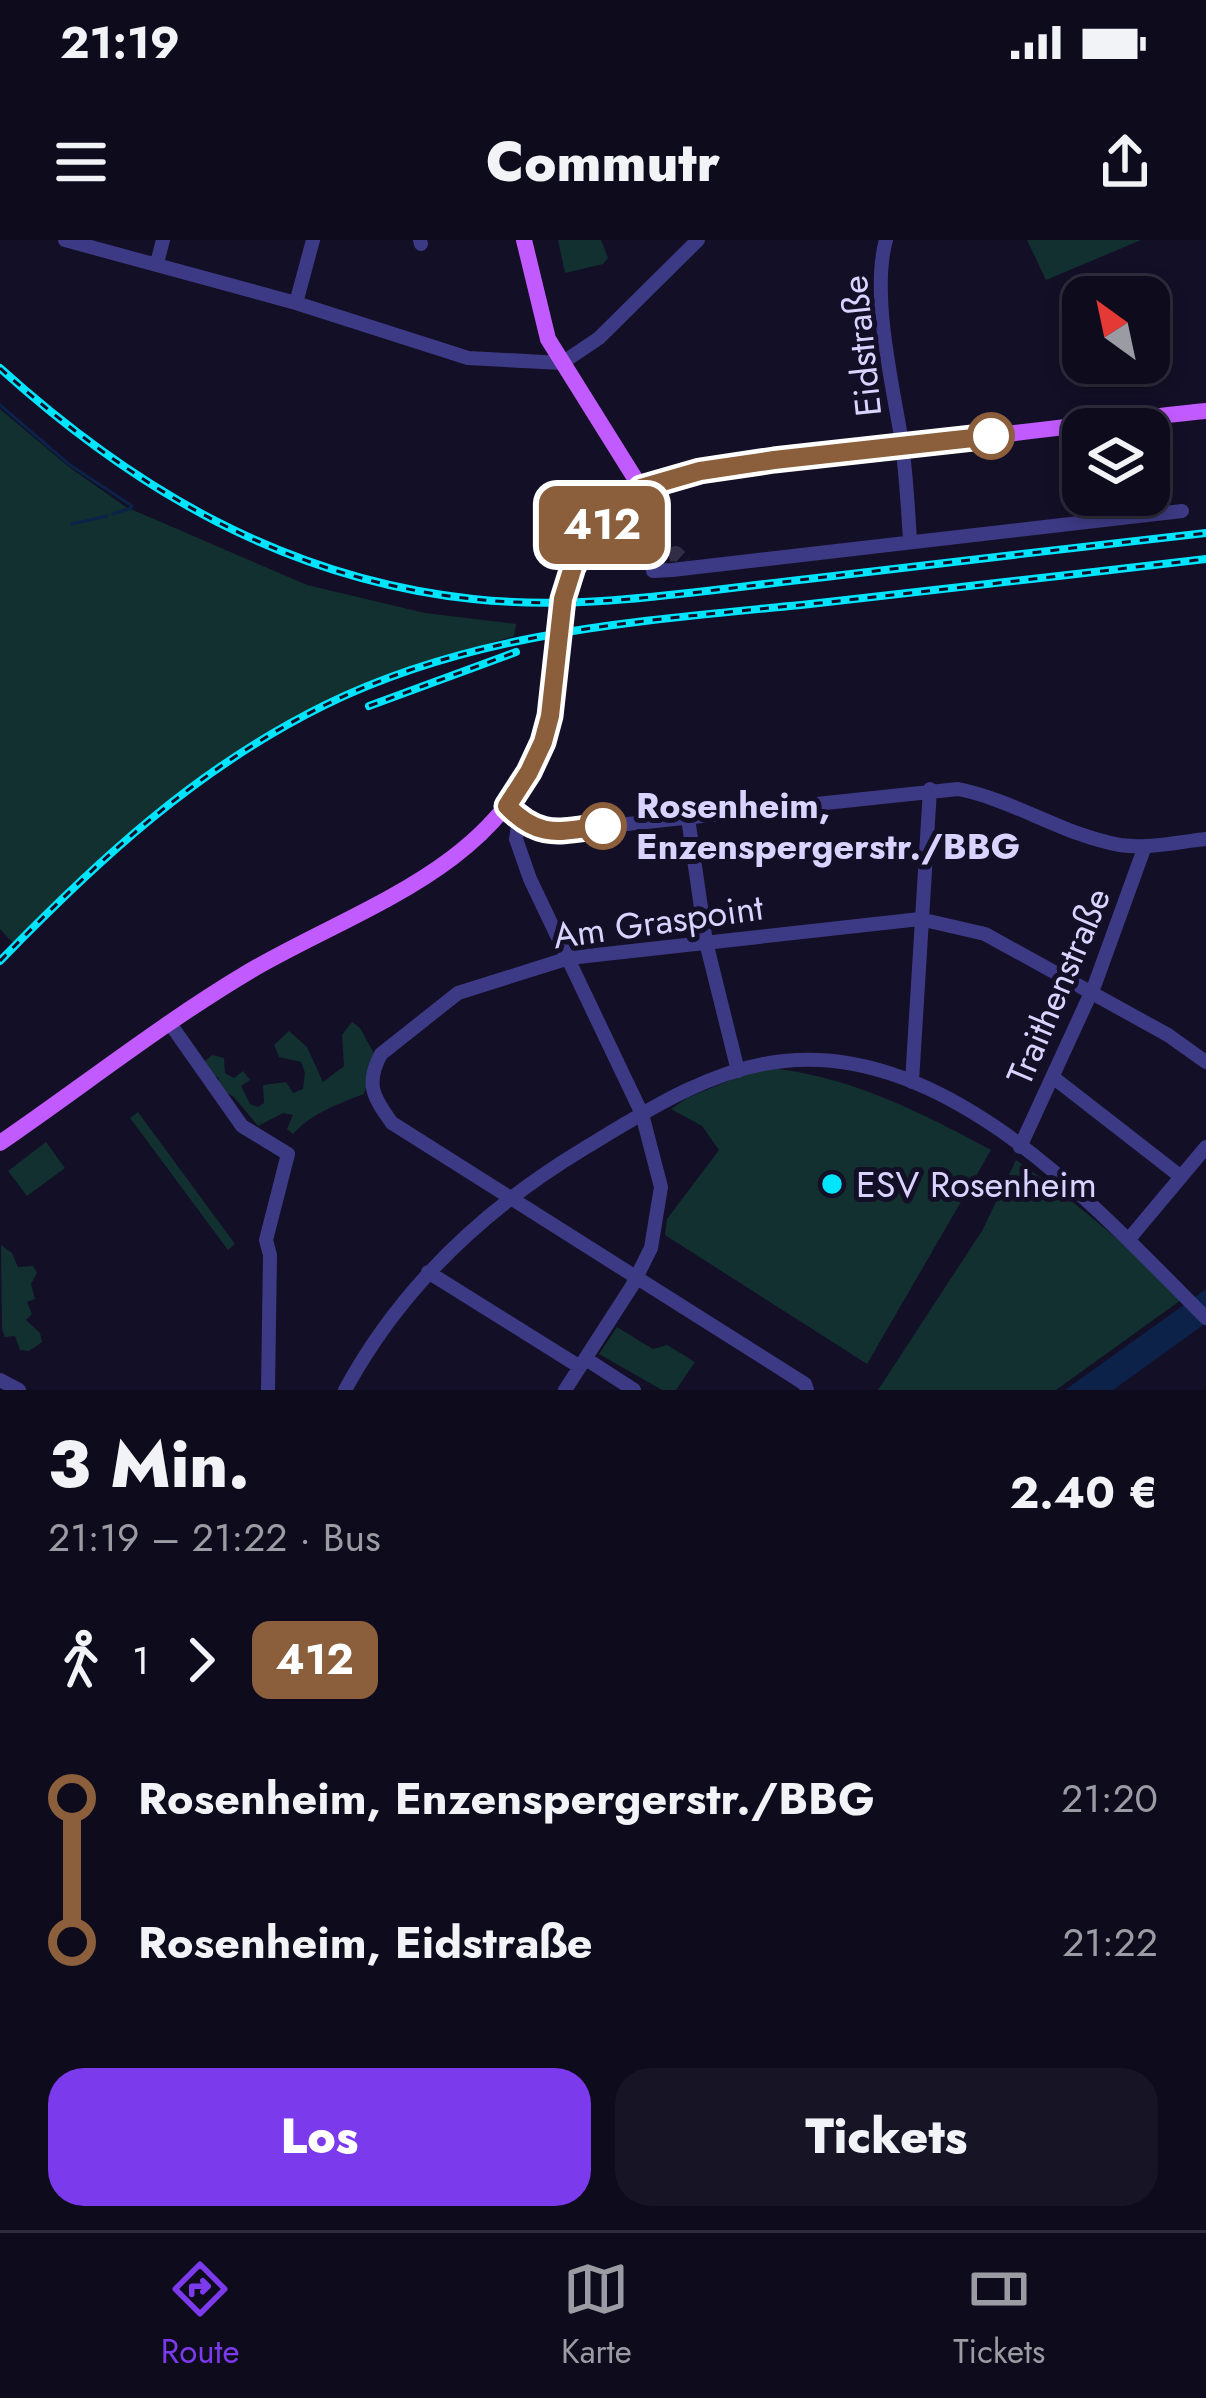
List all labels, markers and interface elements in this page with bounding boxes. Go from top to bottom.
text: 21:19 [60,10,180,75]
text: Commutr [486,123,720,201]
icon: menu [48,129,114,195]
icon: share [1092,129,1158,195]
street label: Eidstraße [828,273,894,419]
north arrow [1062,276,1170,384]
map controls [1062,276,1170,516]
button: layers [1062,408,1170,516]
unlabelled marker [969,414,1013,458]
line badge: 412 [533,486,671,564]
text: 412 [563,494,641,555]
place label: Rosenheim, Enzenspergerstr./BBG [636,779,1020,872]
marker: Rosenheim, Enzenspergerstr./BBG [581,804,625,848]
street label: Traithenstraße [993,879,1123,1093]
street label: Am Graspoint [550,880,767,961]
place label: ESV Rosenheim [856,1158,1097,1210]
marker: ESV Rosenheim [819,1171,845,1197]
text: 3 Min. [48,1416,250,1512]
text: 2.40 € [1010,1460,1158,1525]
text: 21:19 – 21:22 · Bus [48,1509,381,1566]
icon: walk [48,1627,114,1693]
icon: forward [168,1627,234,1693]
text: 412 [276,1629,354,1690]
text: 1 [132,1632,150,1689]
text: Rosenheim, Enzenspergerstr./BBG [138,1766,875,1831]
text: 21:20 [1061,1770,1158,1827]
text: Rosenheim, Eidstraße [138,1910,592,1975]
text: 21:22 [1062,1914,1158,1971]
button: Los [48,2068,591,2206]
button: Tickets [615,2068,1158,2206]
tab: Route [161,2256,240,2375]
tab: Karte [561,2256,632,2375]
tab: Tickets [953,2256,1045,2375]

